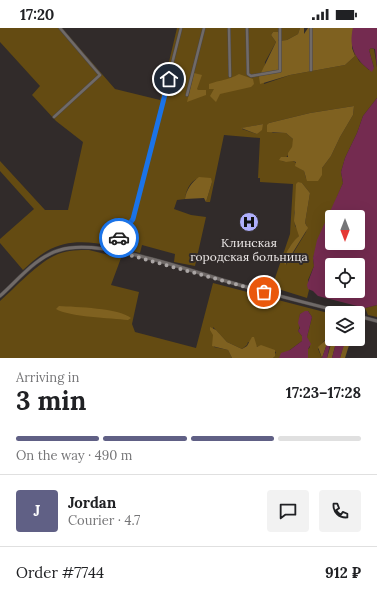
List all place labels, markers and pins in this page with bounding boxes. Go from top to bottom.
pin [152,62,186,96]
hospital icon: Клинская городская больница [238,211,260,233]
place label: Клинская городская больница [190,235,308,264]
pin [247,275,281,309]

